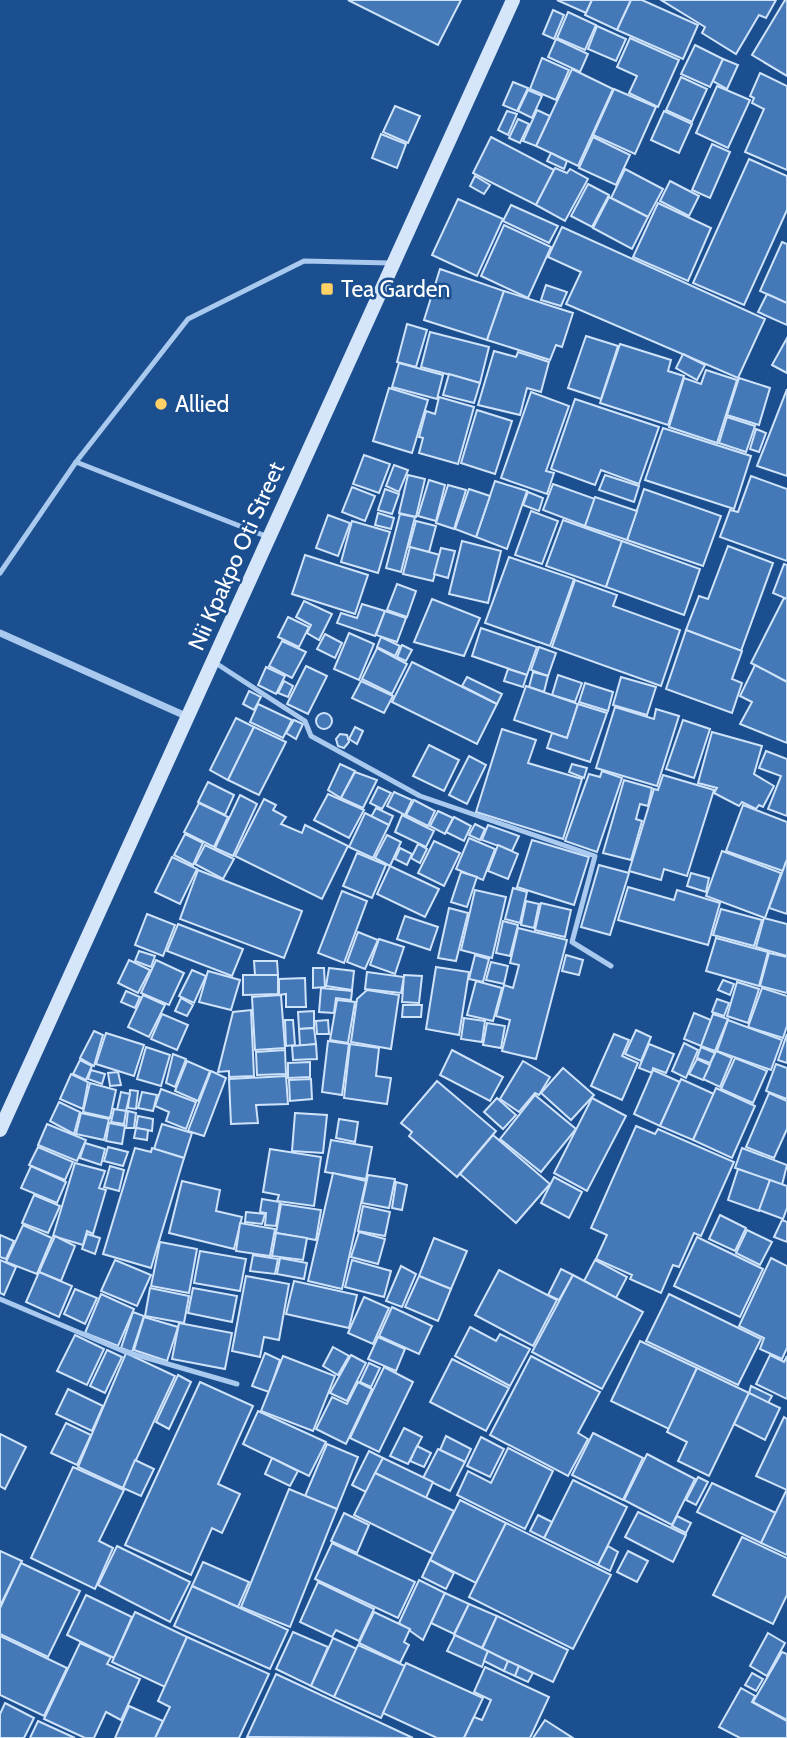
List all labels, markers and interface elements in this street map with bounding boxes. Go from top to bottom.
place label: Tea Garden [341,275,450,303]
marker: Tea Garden [319,281,335,297]
place label: Allied [175,390,229,418]
marker: Allied [153,396,169,412]
street label: Nii Kpakpo Oti Street [182,457,290,655]

